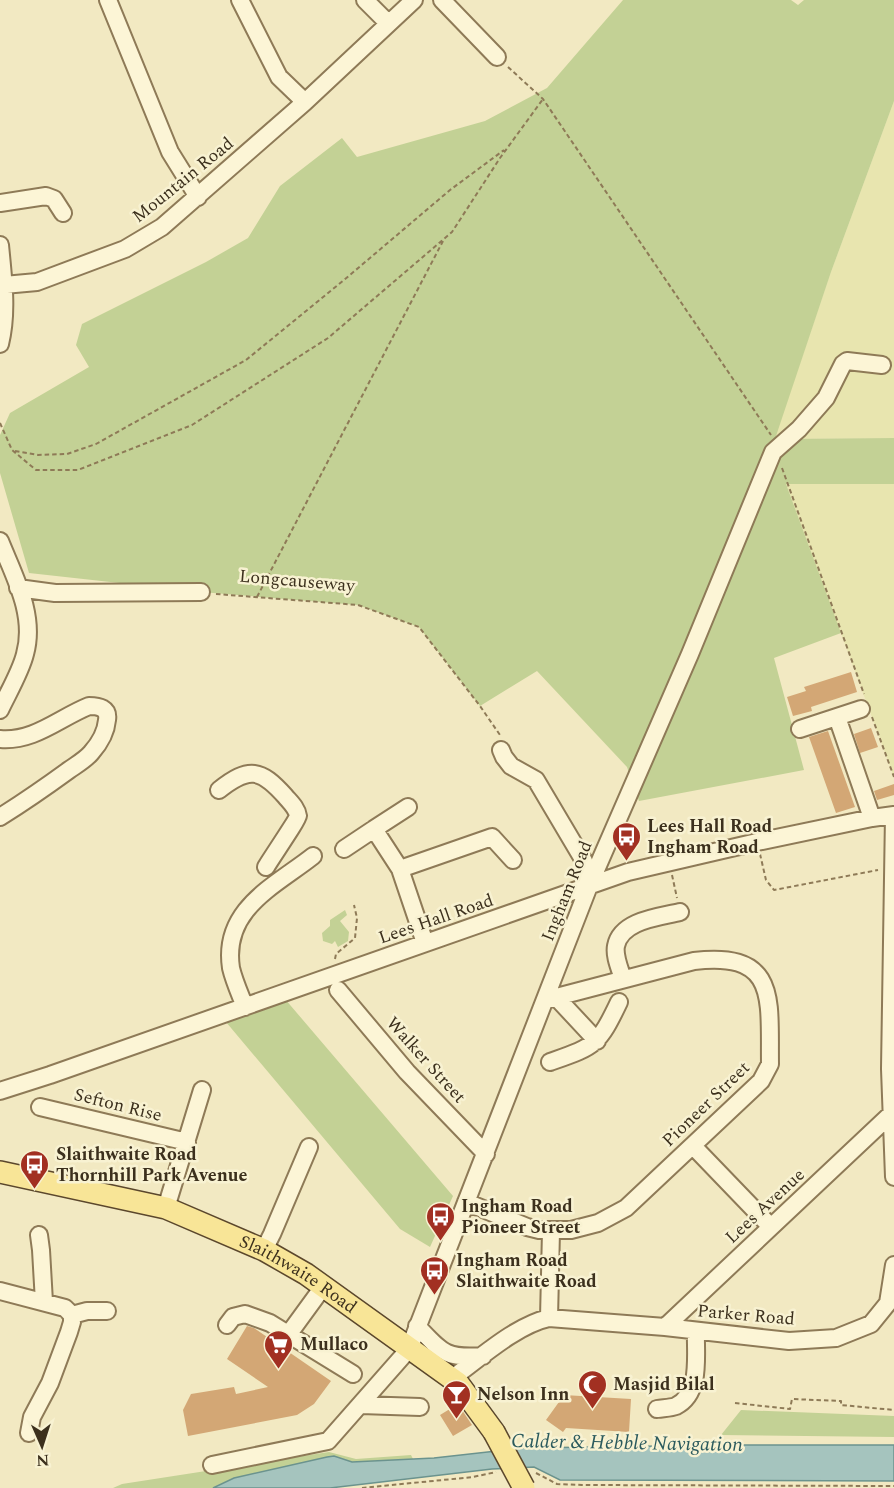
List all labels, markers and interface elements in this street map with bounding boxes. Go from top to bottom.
street label: Mountain Road [126,131,240,229]
street label: Longcauseway [238,562,357,600]
place label: Lees Hall Road Ingham Road [647,813,773,861]
bus stop icon: Lees Hall Road Ingham Road [610,820,642,862]
street label: Ingham Road [534,836,600,946]
street label: Lees Hall Road [375,887,497,951]
street label: Walker Street [380,1011,472,1109]
street label: Pioneer Street [656,1055,756,1153]
street label: Sefton Rise [71,1081,165,1129]
place label: Slaithwaite Road Thornhill Park Avenue [56,1141,247,1189]
bus stop icon: Slaithwaite Road Thornhill Park Avenue [19,1148,51,1190]
street label: Lees Avenue [719,1162,811,1250]
place label: Ingham Road Pioneer Street [461,1193,581,1241]
bus stop icon: Ingham Road Pioneer Street [424,1200,456,1242]
street label: Slaithwaite Road [235,1228,363,1320]
place label: Ingham Road Slaithwaite Road [456,1247,597,1295]
bus stop icon: Ingham Road Slaithwaite Road [419,1254,451,1296]
street label: Parker Road [696,1297,796,1333]
supermarket icon: Mullaco [263,1328,295,1370]
place label: Mullaco [300,1331,368,1358]
mosque icon: Masjid Bilal [576,1368,608,1410]
place label: Masjid Bilal [613,1371,715,1398]
bar icon: Nelson Inn [440,1378,472,1420]
place label: Nelson Inn [477,1381,569,1408]
north arrow [12,1416,72,1476]
water label: Calder & Hebble Navigation [511,1426,744,1460]
text: N [36,1448,50,1472]

